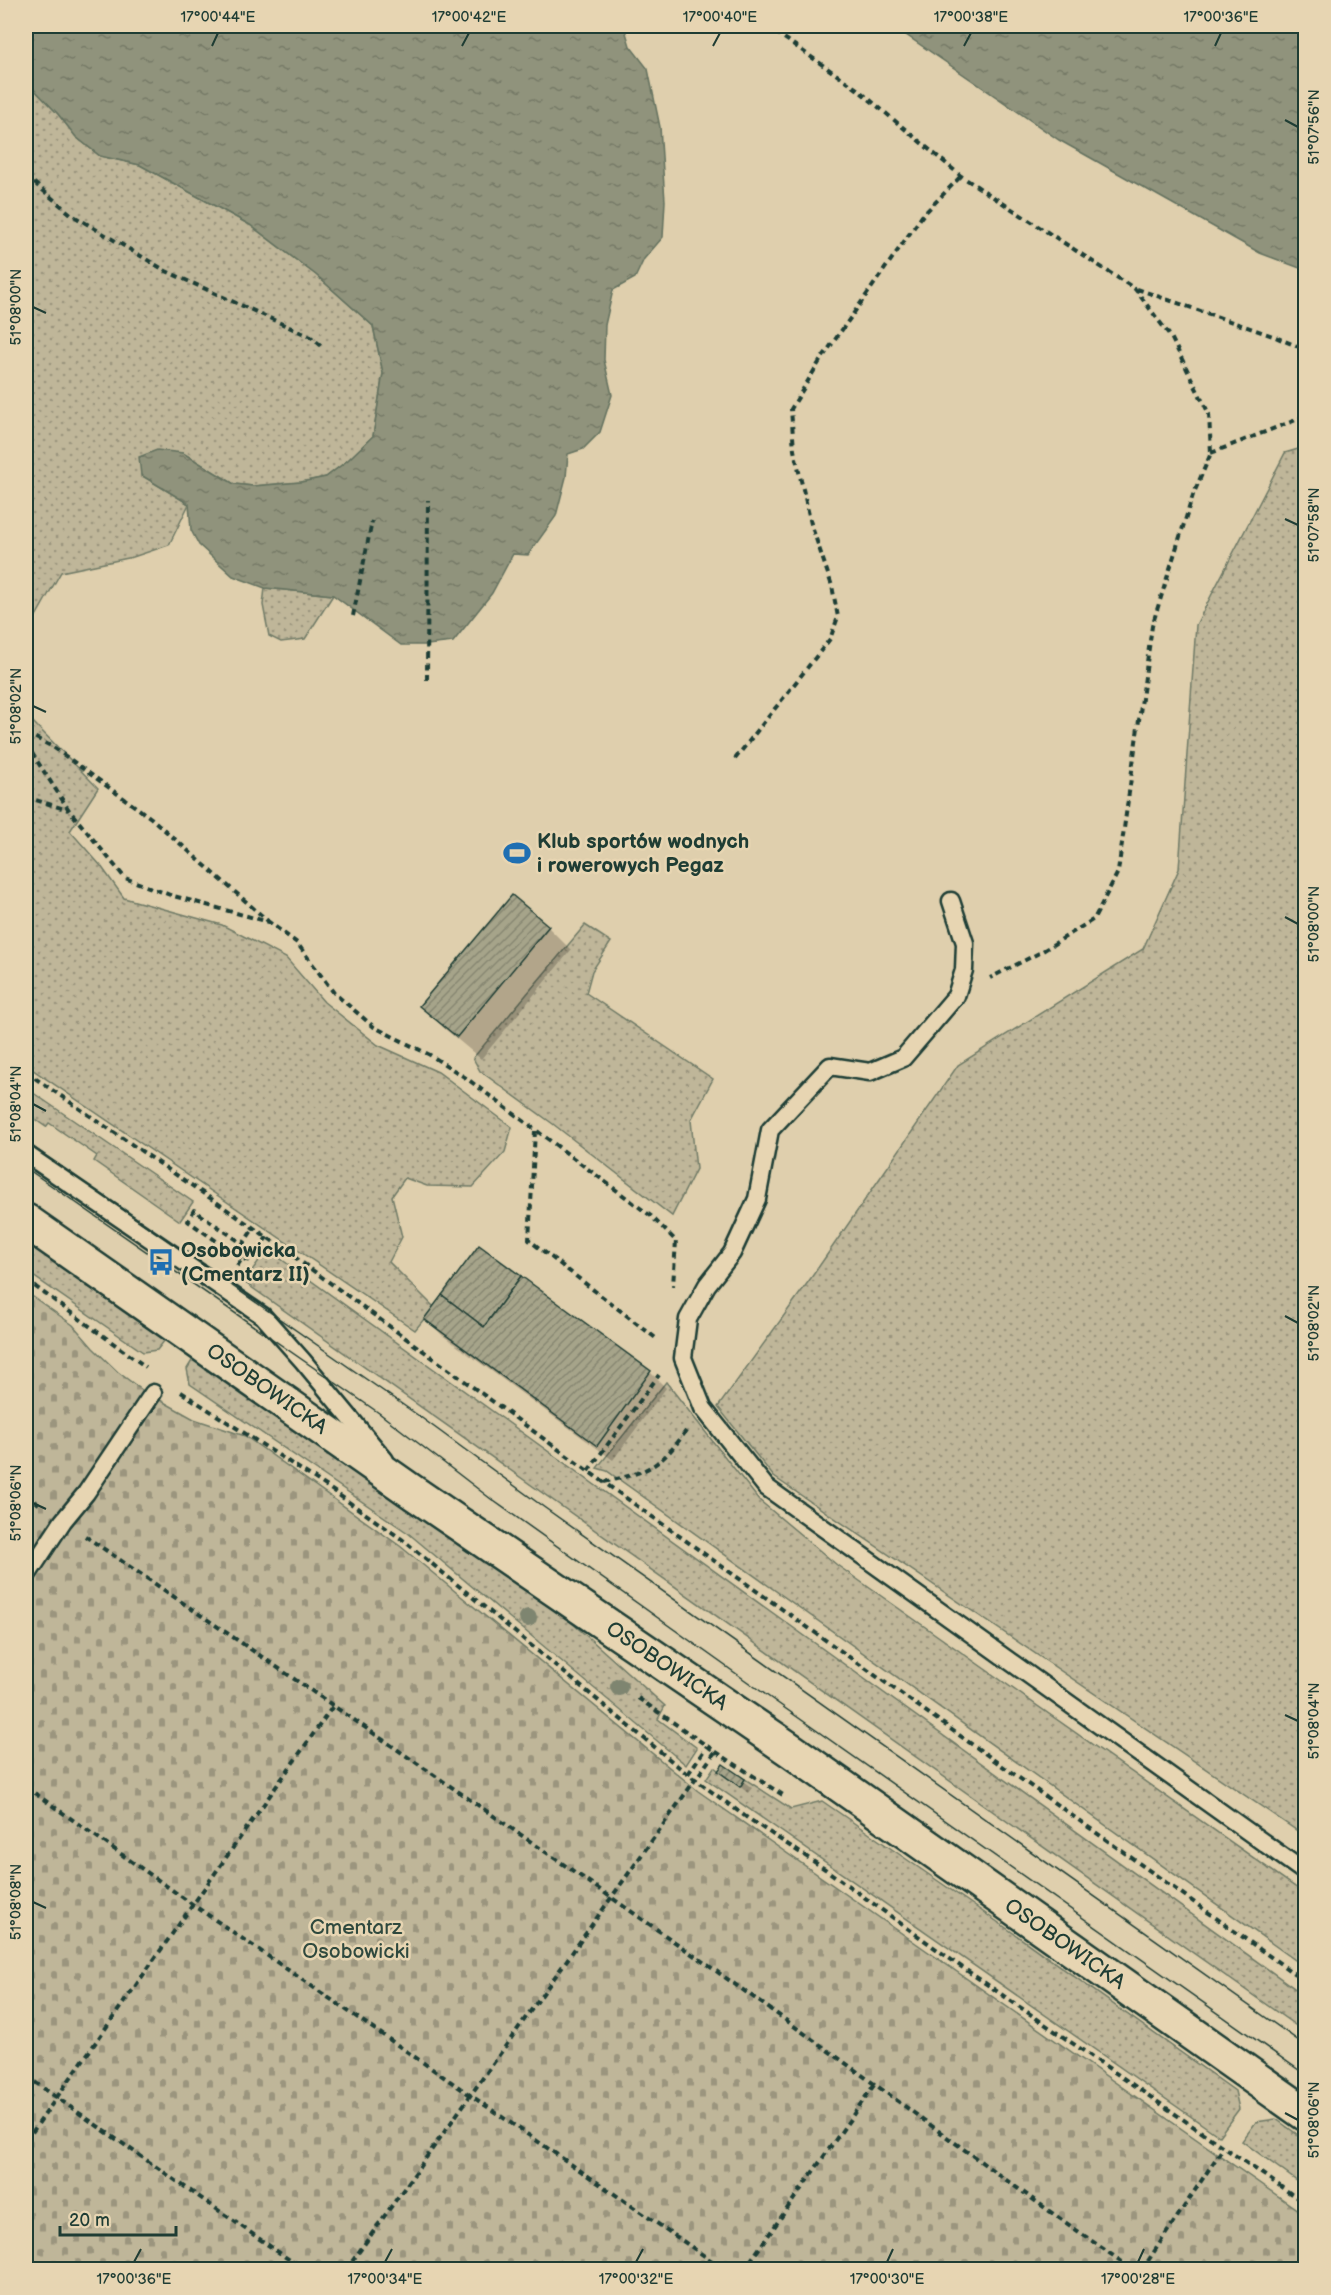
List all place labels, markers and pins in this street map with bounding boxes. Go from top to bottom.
place label: Klub sportów wodnych i rowerowych Pegaz [537,829,749,878]
sports icon: Klub sportów wodnych i rowerowych Pegaz [502,838,532,868]
place label: Osobowicka (Cmentarz II) [181,1238,310,1287]
bus stop icon: Osobowicka (Cmentarz II) [146,1247,176,1277]

